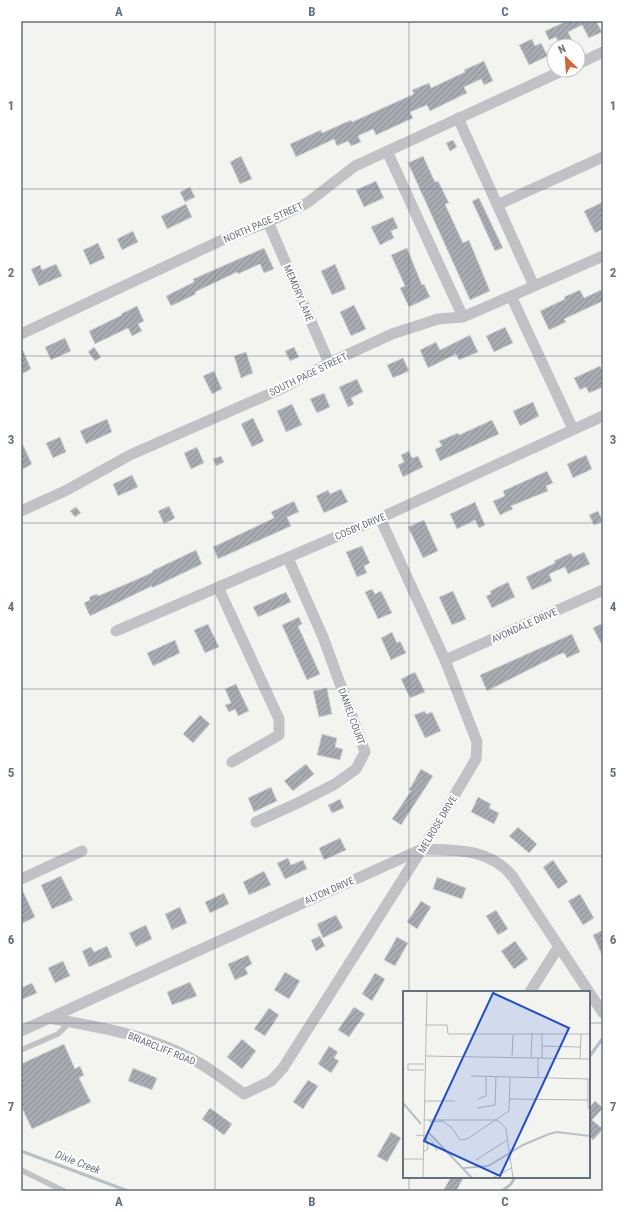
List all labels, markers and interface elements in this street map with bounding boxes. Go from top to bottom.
text: A [115,4,123,19]
text: B [308,4,316,19]
text: C [501,4,509,19]
north arrow [546,38,586,78]
text: N [556,42,568,57]
text: 1 [8,98,14,113]
text: 1 [610,98,616,113]
street label: NORTH PAGE STREET [222,200,305,245]
street label: MEMORY LANE [282,263,315,323]
text: 2 [8,265,15,280]
text: 2 [610,265,617,280]
street label: SOUTH PAGE STREET [268,351,349,398]
text: 3 [8,432,14,447]
text: 3 [610,432,616,447]
street label: COSBY DRIVE [333,511,387,542]
text: 4 [8,599,15,614]
text: 4 [610,599,617,614]
street label: AVONDALE DRIVE [490,606,559,645]
street label: DANIEL COURT [336,686,367,746]
text: 5 [8,765,15,780]
text: 5 [610,765,617,780]
street label: MELROSE DRIVE [416,793,459,855]
street label: ALTON DRIVE [303,875,356,906]
text: 6 [8,932,15,947]
text: 6 [610,932,617,947]
inset map [403,991,590,1178]
street label: BRIARCLIFF ROAD [126,1030,197,1067]
text: 7 [8,1099,15,1114]
text: 7 [610,1099,617,1114]
water label: Dixie Creek [53,1148,102,1177]
text: A [115,1194,123,1209]
text: B [308,1194,316,1209]
text: C [501,1194,509,1209]

